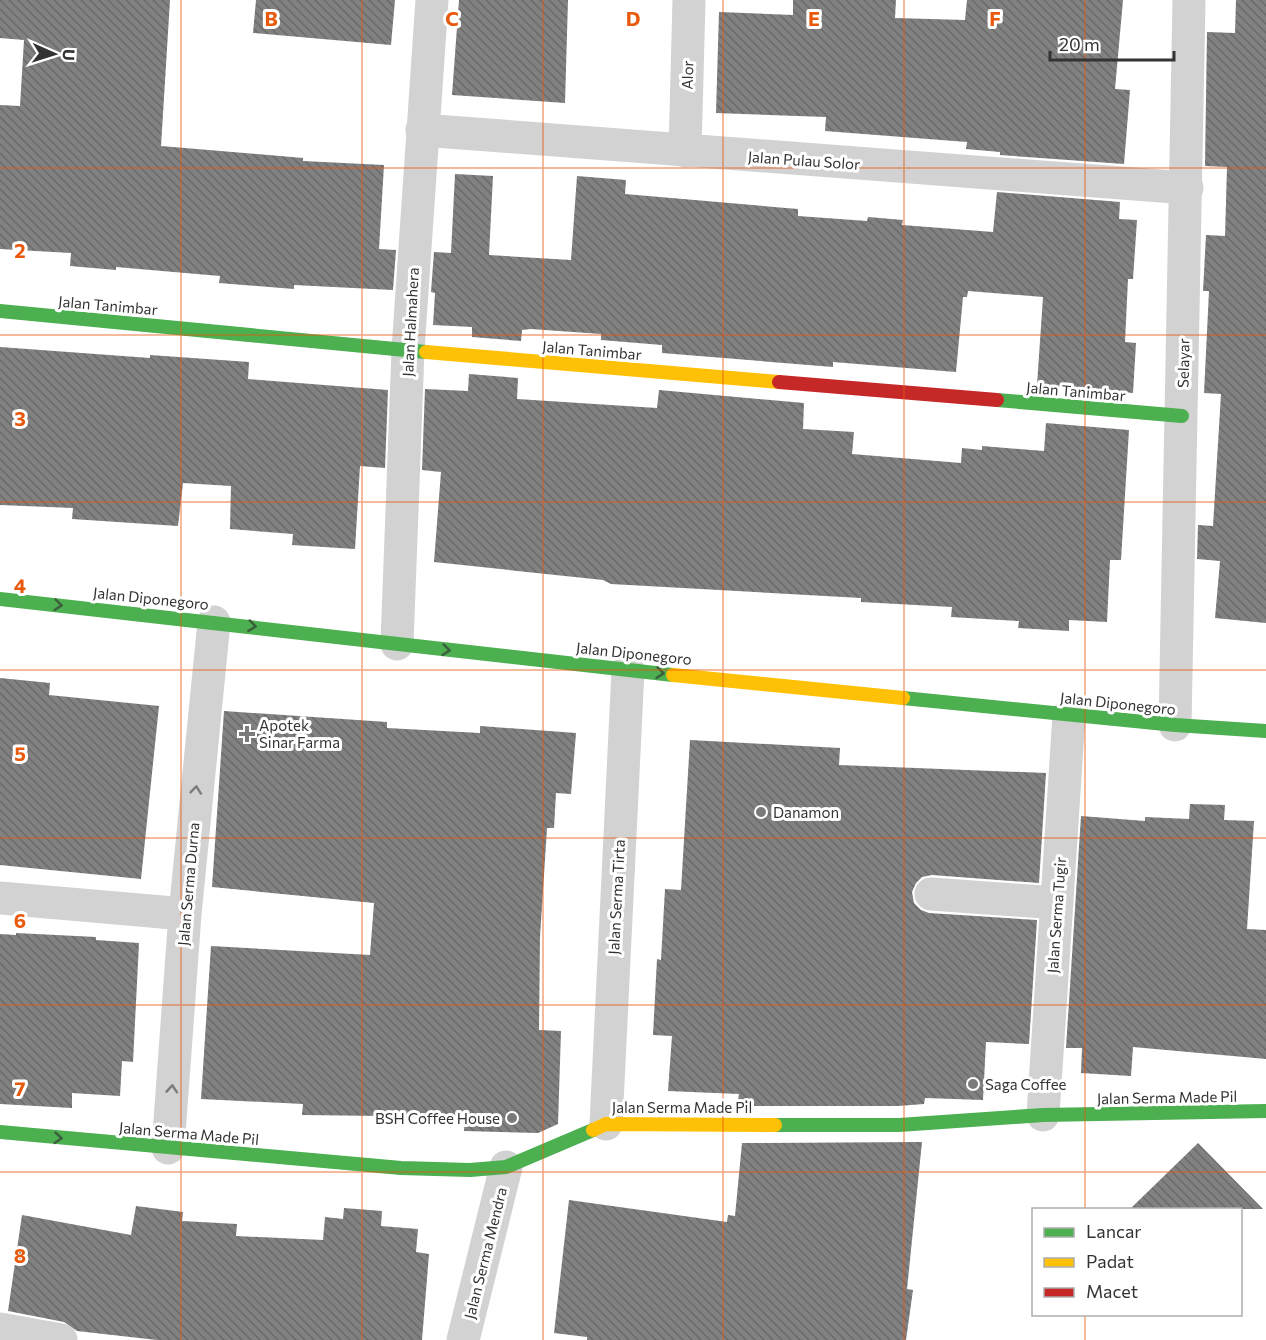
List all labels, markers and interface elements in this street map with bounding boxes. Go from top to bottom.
text: B [264,6,278,30]
text: C [445,6,459,30]
text: D [626,6,640,30]
text: E [808,6,820,30]
text: F [989,6,1001,30]
north arrow [24,24,84,84]
scale bar [1050,24,1174,62]
text: 20 m [1059,33,1100,55]
text: U [60,48,79,61]
street label: Alor [677,60,697,90]
street label: Jalan Pulau Solor [747,147,861,173]
text: 2 [14,238,26,262]
street label: Jalan Halmahera [398,267,422,377]
street label: Jalan Tanimbar [58,292,158,318]
street label: Jalan Tanimbar [542,337,642,363]
street label: Selayar [1174,338,1192,388]
street label: Jalan Tanimbar [1026,378,1126,404]
text: 3 [14,406,26,430]
text: 4 [14,573,26,597]
street label: Jalan Diponegoro [92,583,210,613]
one-way arrow [54,598,63,611]
one-way arrow [247,620,257,632]
street label: Jalan Diponegoro [575,638,693,668]
one-way arrow [441,643,450,656]
one-way arrow [656,666,665,679]
street label: Jalan Diponegoro [1059,688,1177,718]
place label: Apotek Sinar Farma [259,716,340,751]
marker: Apotek Sinar Farma [240,727,254,741]
text: 5 [14,741,26,765]
one-way arrow [189,786,202,795]
place label: Danamon [773,803,839,821]
marker: Danamon [754,805,768,819]
street label: Jalan Serma Durna [174,822,202,946]
street label: Jalan Serma Tirta [604,839,628,955]
street label: Jalan Serma Tugir [1043,856,1069,974]
text: 6 [14,908,26,932]
place label: Saga Coffee [985,1075,1067,1093]
text: 7 [15,1076,26,1100]
marker: Saga Coffee [966,1077,980,1091]
one-way arrow [166,1085,179,1094]
street label: Jalan Serma Made Pil [1097,1087,1237,1107]
street label: Jalan Serma Made Pil [612,1098,752,1116]
place label: BSH Coffee House [375,1109,500,1127]
marker: BSH Coffee House [505,1111,519,1125]
street label: Jalan Serma Made Pil [118,1118,260,1148]
one-way arrow [54,1131,63,1144]
street label: Jalan Serma Mendra [460,1185,510,1321]
legend [1032,1208,1242,1316]
text: Lancar [1086,1220,1142,1242]
text: 8 [14,1243,26,1267]
text: Padat [1086,1250,1134,1272]
text: Macet [1086,1280,1138,1302]

